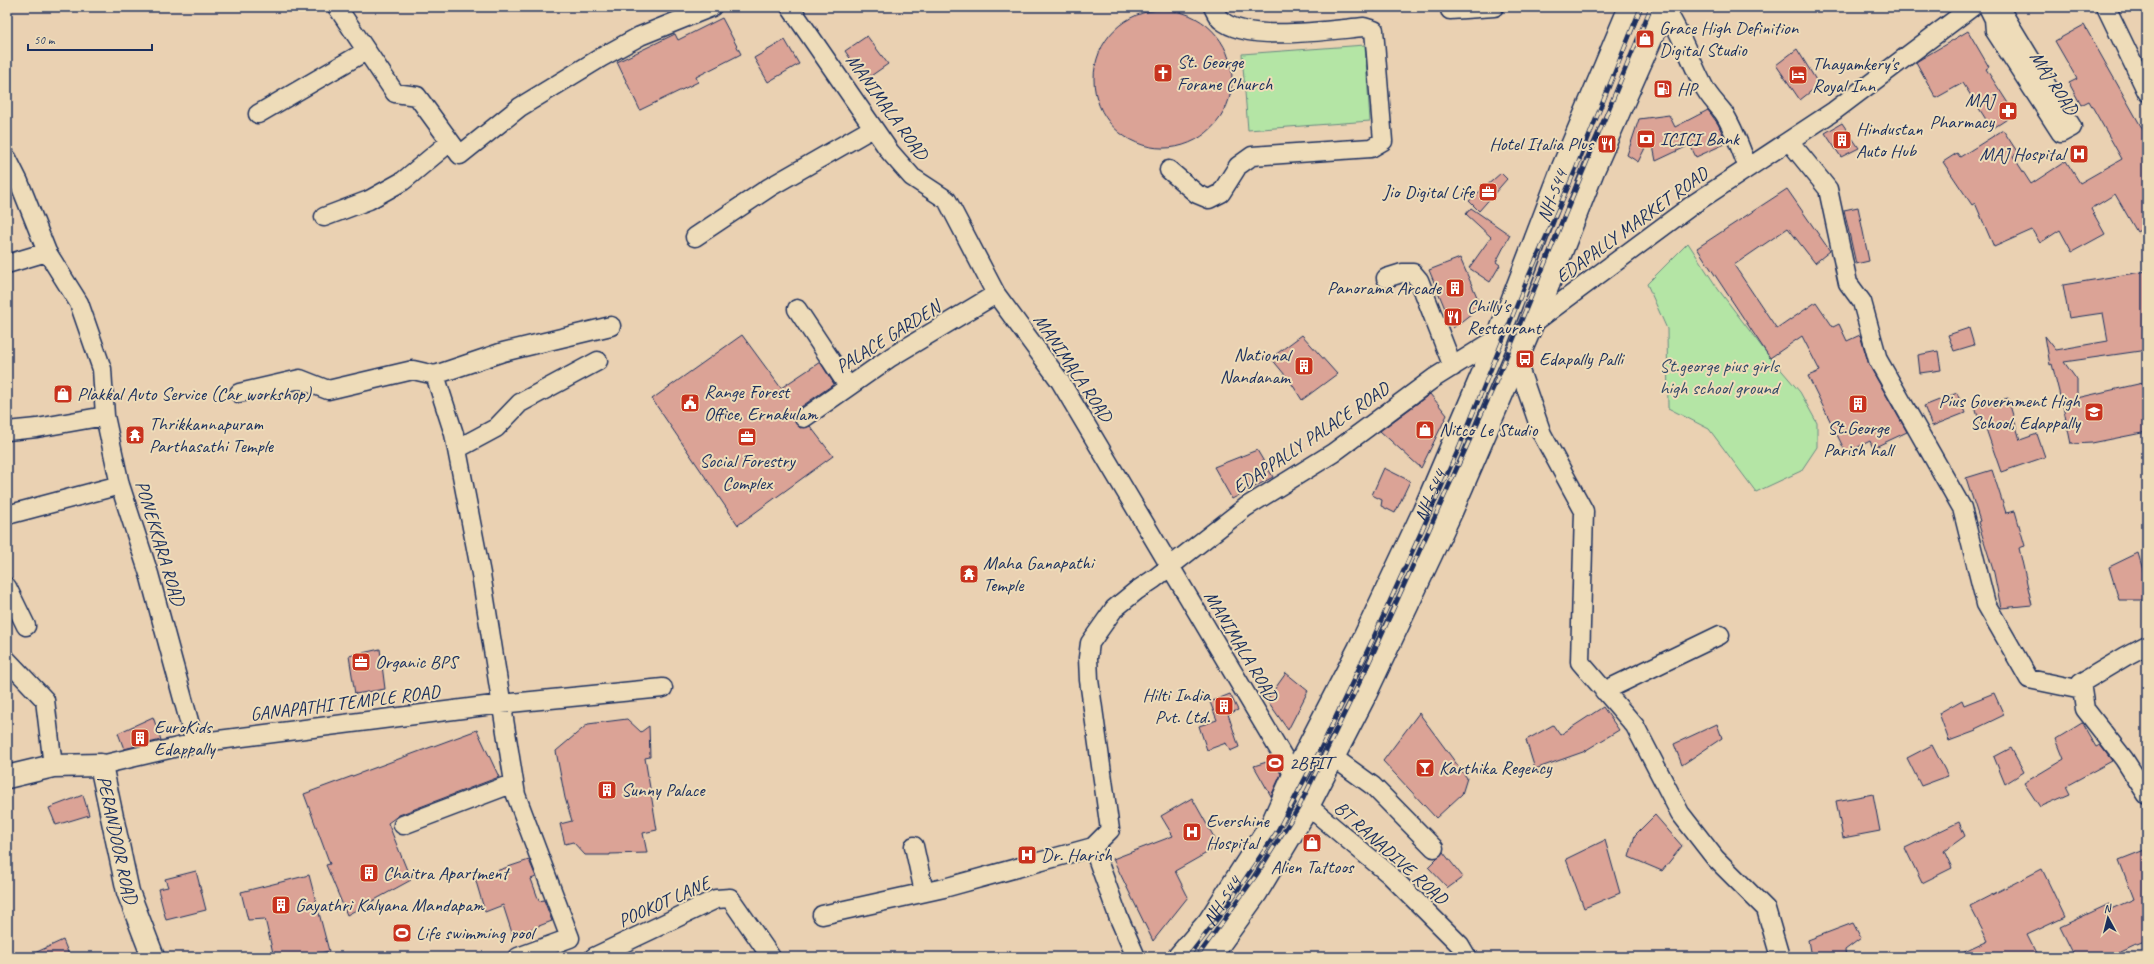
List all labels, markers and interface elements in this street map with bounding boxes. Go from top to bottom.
place label: Grace High Definition Digital Studio [1659,16,1799,62]
scale bar [28,26,152,52]
shop icon: Grace High Definition Digital Studio [1634,28,1656,50]
text: 50 m [34,32,56,48]
street label: MAJ ROAD [2024,46,2085,121]
street label: MANIMALA ROAD [841,49,935,166]
place label: St. George Forane Church [1177,50,1273,96]
place label: Thayamkery's Royal Inn [1812,52,1901,98]
church icon: St. George Forane Church [1152,62,1174,84]
hotel icon: Thayamkery's Royal Inn [1787,64,1809,86]
place label: HP [1677,77,1699,101]
fuel station icon: HP [1652,78,1674,100]
place label: MAJ Pharmacy [1930,88,1997,134]
pharmacy icon: MAJ Pharmacy [1997,100,2019,122]
place label: Hindustan Auto Hub [1856,117,1923,163]
place label: ICICI Bank [1660,127,1740,151]
bank icon: ICICI Bank [1635,128,1657,150]
building icon: Hindustan Auto Hub [1831,129,1853,151]
place label: Hotel Italia Plus [1489,132,1595,156]
restaurant icon: Hotel Italia Plus [1596,133,1618,155]
place label: MAJ Hospital [1979,142,2069,166]
hospital icon: MAJ Hospital [2068,143,2090,165]
street label: EDAPALLY MARKET ROAD [1551,161,1714,288]
street label: NH-544 [1531,164,1574,225]
place label: Jio Digital Life [1382,180,1476,204]
office icon: Jio Digital Life [1477,181,1499,203]
place label: Panorama Arcade [1327,276,1443,300]
building icon: Panorama Arcade [1444,277,1466,299]
street label: PALACE GARDEN [831,294,947,379]
place label: Chilly's Restaurant [1467,294,1542,340]
restaurant icon: Chilly's Restaurant [1442,306,1464,328]
street label: MANIMALA ROAD [1028,310,1119,428]
place label: National Nandanam [1220,343,1294,389]
place label: Edapally Palli [1539,347,1625,371]
bus stop icon: Edapally Palli [1514,348,1536,370]
park label: St.george pius girls high school ground [1659,354,1782,400]
building icon: National Nandanam [1293,355,1315,377]
street label: EDAPPALLY PALACE ROAD [1228,376,1396,499]
place label: Range Forest Office, Ernakulam [704,380,819,426]
place label: Plakkal Auto Service (Car workshop) [77,382,313,406]
shop icon: Plakkal Auto Service (Car workshop) [52,383,74,405]
place label: Pius Government High School, Edappally [1938,389,2082,435]
public building icon: Range Forest Office, Ernakulam [679,392,701,414]
building icon: St.George Parish hall [1847,393,1869,415]
school or university icon: Pius Government High School, Edappally [2083,401,2105,423]
place label: Thrikkannapuram Parthasathi Temple [149,412,275,458]
place label: St.George Parish hall [1823,416,1897,462]
place label: Nitco Le Studio [1439,418,1539,442]
shop icon: Nitco Le Studio [1414,419,1436,441]
temple icon: Thrikkannapuram Parthasathi Temple [124,424,146,446]
office icon: Social Forestry Complex [736,426,758,448]
place label: Social Forestry Complex [699,449,796,495]
street label: NH-544 [1409,464,1453,526]
street label: PONEKKARA ROAD [130,478,191,610]
place label: Maha Ganapathi Temple [983,551,1096,597]
temple icon: Maha Ganapathi Temple [958,563,980,585]
street label: MANIMALA ROAD [1199,586,1284,707]
place label: Organic BPS [375,650,460,674]
office icon: Organic BPS [350,651,372,673]
street label: GANAPATHI TEMPLE ROAD [249,679,443,727]
place label: Hilti India Pvt. Ltd. [1142,683,1212,729]
building icon: Hilti India Pvt. Ltd. [1213,695,1235,717]
place label: EuroKids Edappally [154,715,216,761]
building icon: EuroKids Edappally [129,727,151,749]
place label: 2BFIT [1289,751,1338,775]
sports icon: 2BFIT [1264,752,1286,774]
place label: Karthika Regency [1439,756,1553,780]
bar icon: Karthika Regency [1414,757,1436,779]
street label: PERANDOOR ROAD [92,774,144,909]
place label: Sunny Palace [621,778,706,802]
building icon: Sunny Palace [596,779,618,801]
street label: BT RANADIVE ROAD [1329,796,1454,912]
place label: Evershine Hospital [1206,809,1271,855]
hospital icon: Evershine Hospital [1181,821,1203,843]
shop icon: Alien Tattoos [1301,832,1323,854]
place label: Dr. Harish [1041,843,1112,867]
hospital icon: Dr. Harish [1016,844,1038,866]
place label: Alien Tattoos [1271,855,1355,879]
place label: Chaitra Apartment [383,861,511,885]
building icon: Chaitra Apartment [358,862,380,884]
street label: POOKOT LANE [614,870,716,933]
street label: NH-544 [1198,870,1248,930]
place label: Gayathri Kalyana Mandapam [295,893,485,917]
building icon: Gayathri Kalyana Mandapam [270,894,292,916]
north arrow [2088,898,2128,938]
text: N [2103,900,2113,915]
place label: Life swimming pool [416,921,537,945]
sports icon: Life swimming pool [391,922,413,944]

